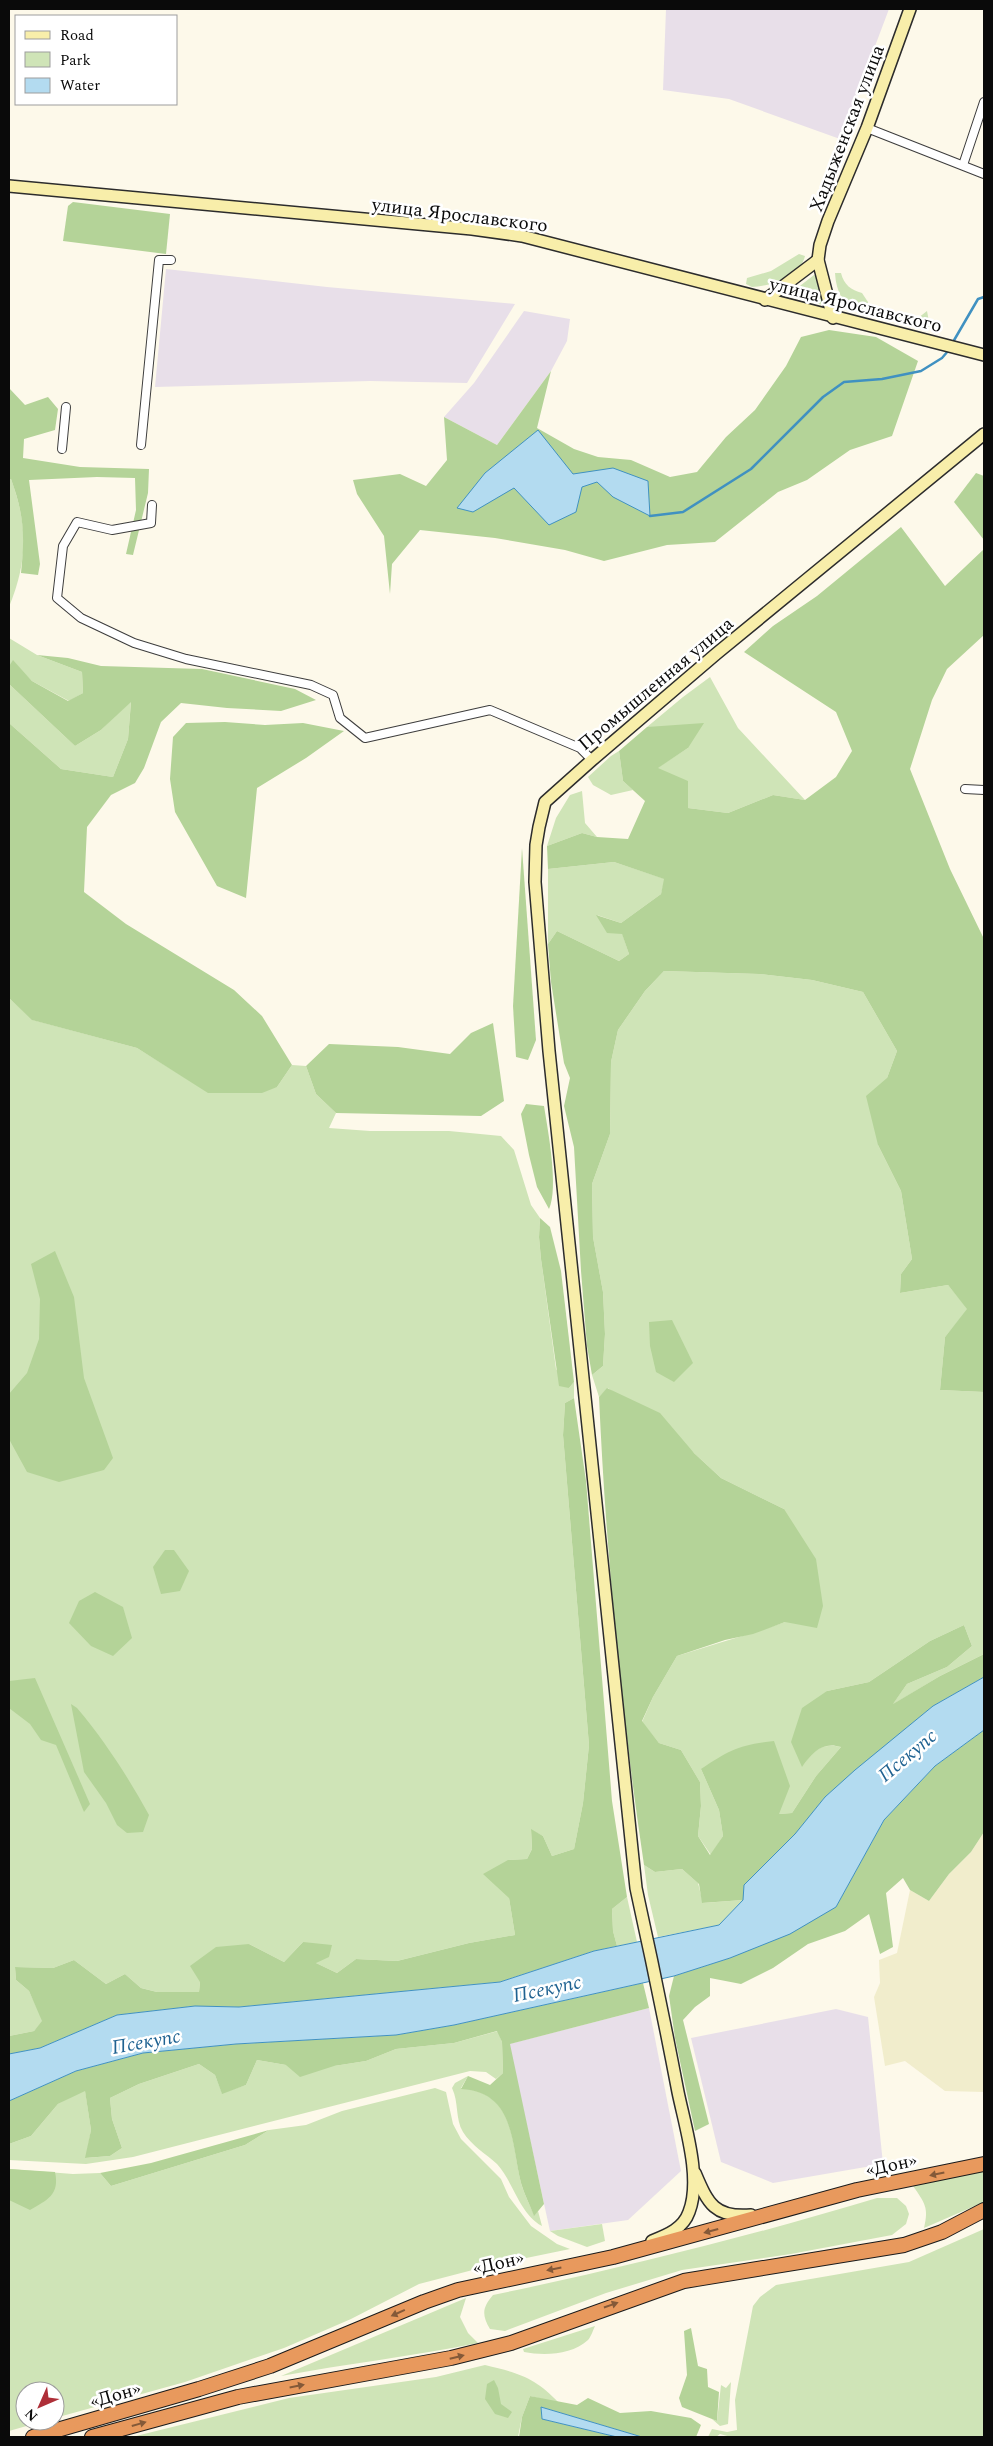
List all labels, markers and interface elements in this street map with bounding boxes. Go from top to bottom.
legend [15,15,178,105]
text: Road [60,24,94,47]
street label: Хадыженская улица [802,40,893,216]
text: Park [60,49,91,72]
text: Water [60,74,100,97]
street label: улица Ярославского [369,190,549,241]
street label: улица Ярославского [765,270,945,341]
street label: Промышленная улица [572,610,741,758]
water label: Псекупс [871,1722,944,1790]
water label: Псекупс [510,1967,585,2011]
water label: Псекупс [109,2021,183,2063]
street label: «Дон» [863,2146,920,2185]
one-way arrow [928,2170,944,2178]
one-way arrow [704,2228,719,2236]
street label: «Дон» [470,2244,527,2283]
one-way arrow [545,2266,561,2274]
one-way arrow [603,2301,618,2309]
one-way arrow [391,2310,405,2318]
one-way arrow [449,2353,464,2361]
street label: «Дон» [87,2374,144,2416]
north arrow [15,2381,65,2431]
one-way arrow [289,2381,305,2389]
text: N [20,2403,43,2426]
one-way arrow [132,2420,147,2428]

